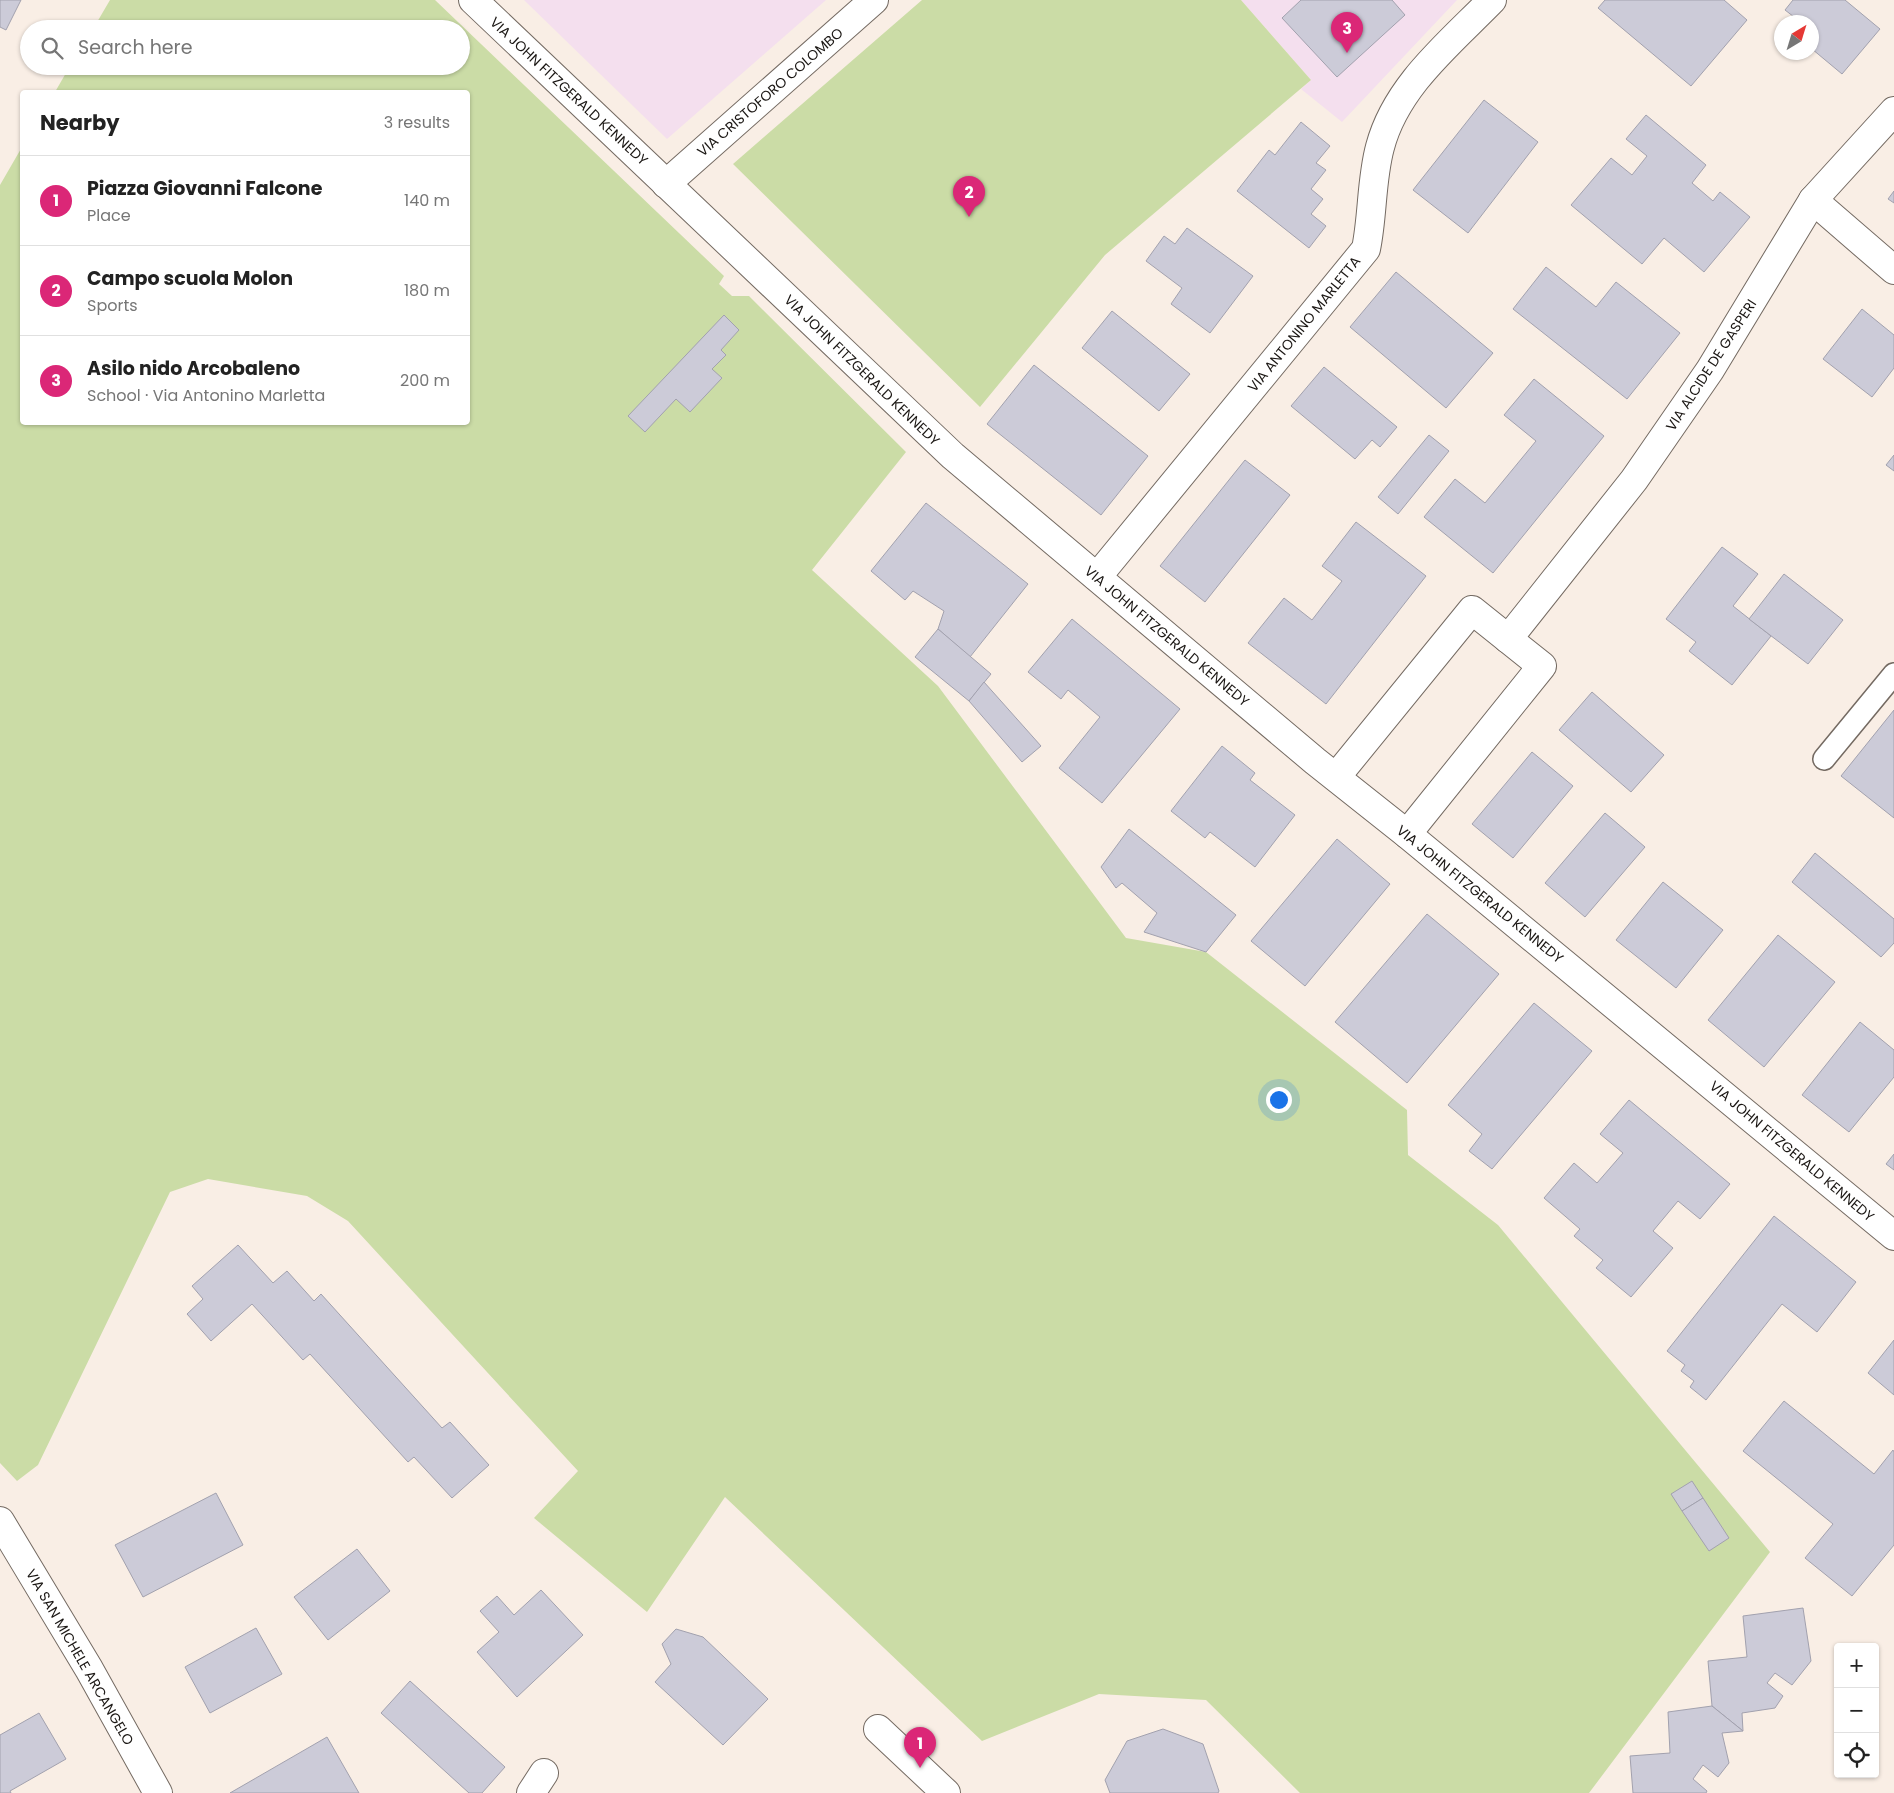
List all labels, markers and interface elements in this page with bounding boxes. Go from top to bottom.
street label: VIA JOHN FITZGERALD KENNEDY [486,12,652,170]
pin: 3 [1331,12,1363,53]
north arrow [1774,15,1819,60]
search box [20,20,470,75]
street label: VIA CRISTOFORO COLOMBO [693,23,847,161]
icon: search [38,34,66,62]
text: Search here [78,34,192,61]
text: Nearby [40,108,120,137]
text: 3 results [384,111,450,134]
text: Piazza Giovanni Falcone [87,175,322,202]
pin: 2 [953,176,985,217]
text: 1 [53,189,59,212]
text: 140 m [404,189,450,212]
text: Place [87,204,131,227]
street label: VIA ANTONINO MARLETTA [1243,252,1365,396]
text: Campo scuola Molon [87,265,293,292]
text: 2 [51,279,61,302]
text: 180 m [404,279,450,302]
street label: VIA JOHN FITZGERALD KENNEDY [780,290,944,450]
text: Sports [87,294,138,317]
street label: VIA ALCIDE DE GASPERI [1661,295,1761,435]
text: Asilo nido Arcobaleno [87,355,300,382]
text: 3 [51,369,61,392]
text: 200 m [400,369,450,392]
text: School · Via Antonino Marletta [87,384,325,407]
street label: VIA JOHN FITZGERALD KENNEDY [1080,561,1254,711]
street label: VIA JOHN FITZGERALD KENNEDY [1392,820,1568,968]
street label: VIA JOHN FITZGERALD KENNEDY [1705,1076,1879,1226]
your location [1266,1087,1292,1113]
street label: VIA SAN MICHELE ARCANGELO [21,1565,139,1749]
map controls [1834,1643,1879,1778]
button: + [1834,1643,1879,1688]
button: − [1834,1688,1879,1733]
pin: 1 [904,1727,936,1768]
button: locate [1834,1733,1879,1778]

